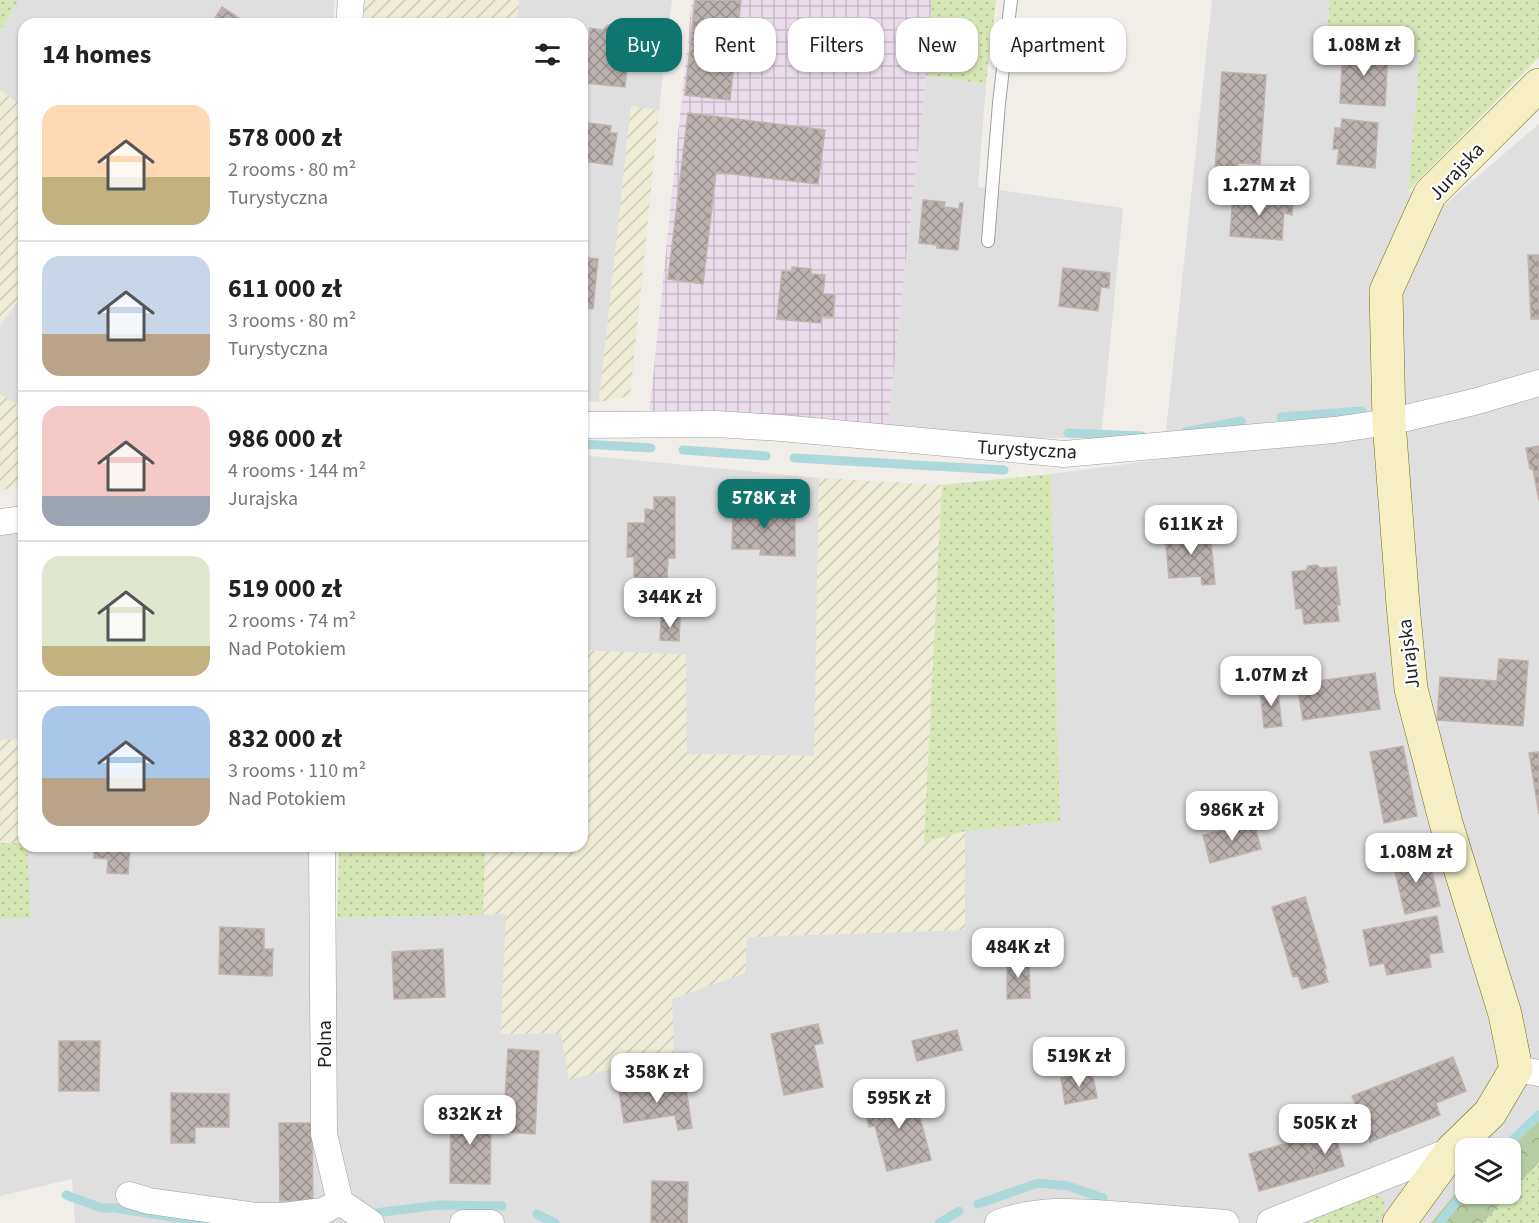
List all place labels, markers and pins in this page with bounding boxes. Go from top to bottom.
pin: 1.08M zł [1302,26,1426,77]
pin: 1.27M zł [1197,166,1321,217]
pin: 578K zł [709,479,819,530]
pin: 611K zł [1136,505,1246,556]
pin: 344K zł [615,578,725,629]
pin: 1.07M zł [1209,656,1333,707]
pin: 986K zł [1177,791,1287,842]
pin: 1.08M zł [1354,833,1478,884]
pin: 484K zł [963,928,1073,979]
pin: 519K zł [1024,1037,1134,1088]
pin: 358K zł [602,1053,712,1104]
pin: 595K zł [844,1079,954,1130]
pin: 832K zł [415,1095,525,1146]
pin: 505K zł [1270,1104,1380,1155]

